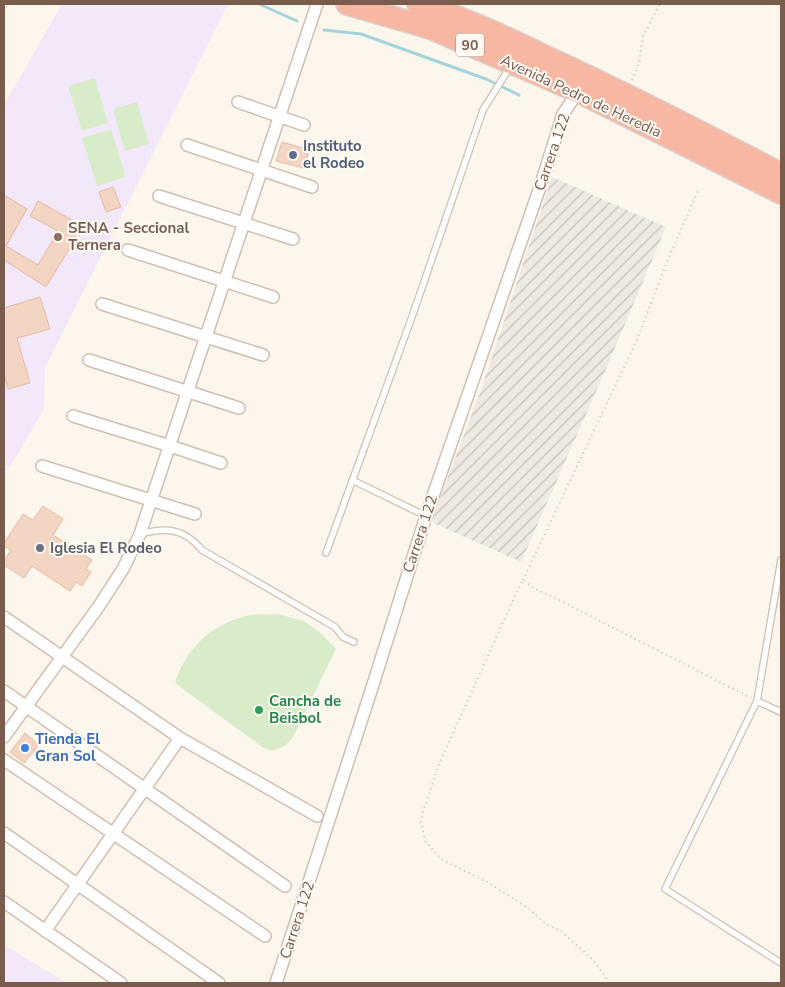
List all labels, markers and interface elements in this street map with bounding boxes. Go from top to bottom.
road number: 90 [456,34,484,56]
street label: Avenida Pedro de Heredia [497,50,665,142]
street label: Carrera 122 [529,111,575,193]
place label: Instituto el Rodeo [303,136,365,173]
marker: Instituto el Rodeo [287,149,299,161]
place label: SENA - Seccional Ternera [68,218,189,255]
marker: SENA - Seccional Ternera [52,231,64,243]
street label: Carrera 122 [398,493,442,575]
place label: Iglesia El Rodeo [50,538,162,558]
marker: Iglesia El Rodeo [34,542,46,554]
place label: Cancha de Beisbol [269,691,341,728]
marker: Cancha de Beisbol [253,704,265,716]
place label: Tienda El Gran Sol [35,729,100,766]
marker: Tienda El Gran Sol [19,742,31,754]
street label: Carrera 122 [275,879,319,961]

